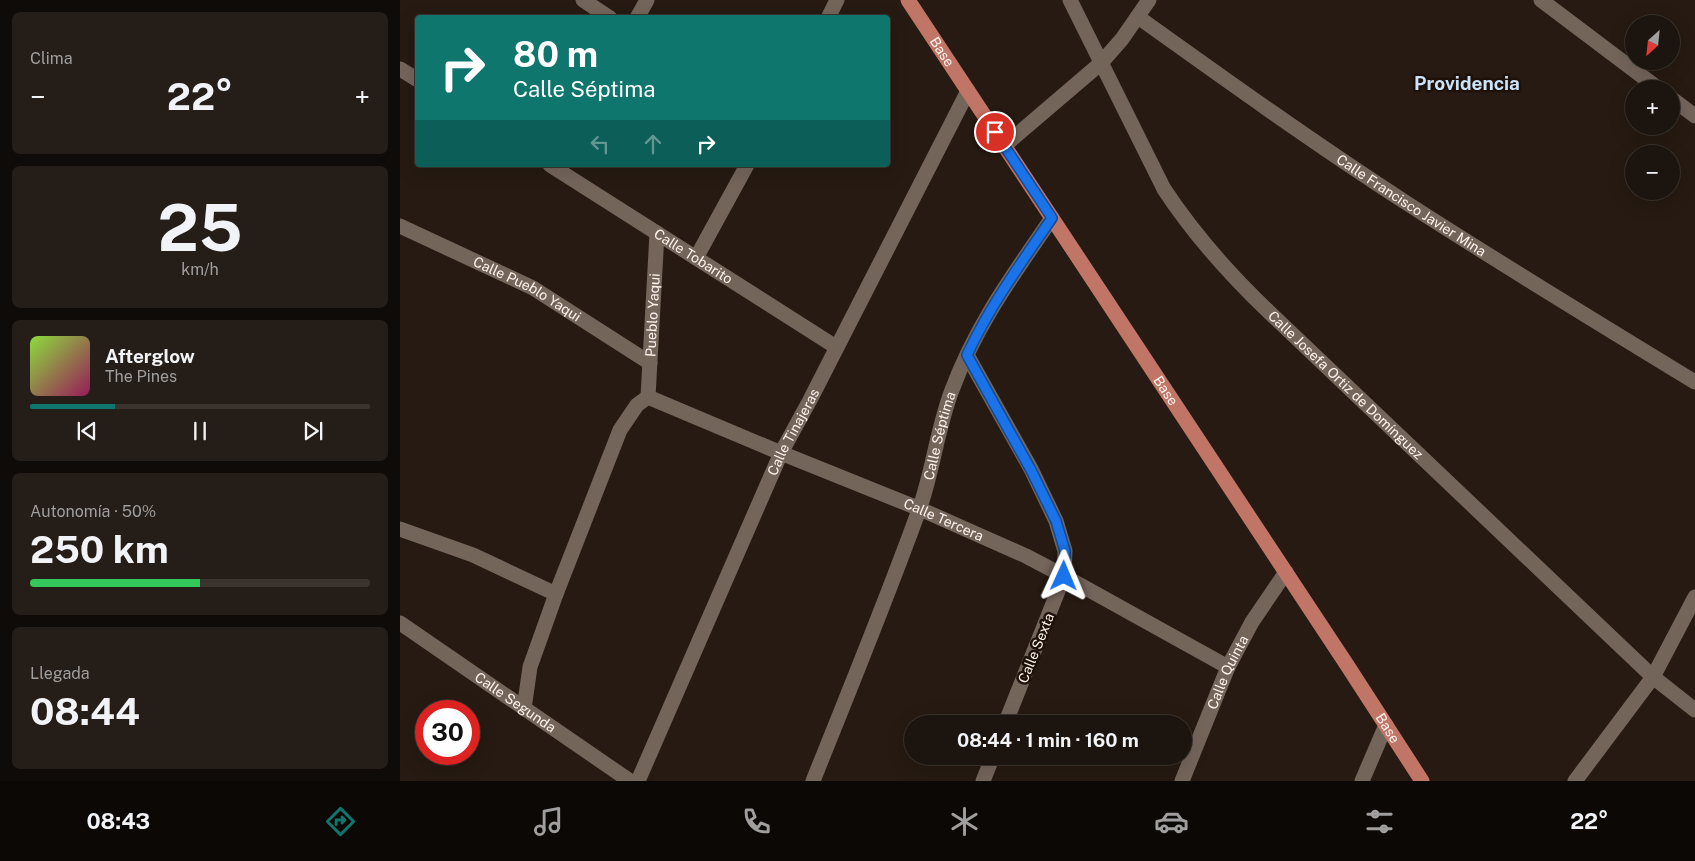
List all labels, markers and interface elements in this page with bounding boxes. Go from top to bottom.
north arrow [1625,15,1680,70]
map controls [1625,15,1680,200]
text: 80 m [513,34,598,75]
street label: Base [927,34,958,70]
icon: right [430,35,495,100]
text: Clima [30,49,73,68]
district label: Providencia [1414,72,1520,94]
text: 22° [167,74,233,119]
text: Calle Séptima [513,76,655,102]
text: − [30,80,46,113]
text: + [354,80,370,113]
button: + [1625,80,1680,135]
pin [974,111,1016,153]
icon: arrive [981,118,1009,146]
icon: left [586,130,614,158]
icon: ahead [639,130,667,158]
icon: right [692,130,720,158]
button: − [1625,145,1680,200]
street label: Calle Francisco Javier Mina [1334,151,1489,260]
text: 25 [157,189,243,266]
street label: Calle Tobarito [651,225,736,287]
street label: Calle Pueblo Yaqui [471,253,584,325]
text: km/h [181,260,219,279]
street label: Pueblo Yaqui [642,273,663,357]
street label: Calle Josefa Ortiz de Domínguez [1265,308,1427,462]
text: Afterglow [105,345,195,367]
text: The Pines [105,367,177,386]
street label: Base [1150,373,1181,408]
street label: Calle Tinajeras [764,386,822,478]
street label: Calle Séptima [920,389,959,482]
icon: previous [73,417,101,445]
icon: pause [186,417,214,445]
icon: next [299,417,327,445]
street label: Calle Tercera [901,495,986,544]
text: Autonomía · 50% [30,502,156,521]
text: 250 km [30,527,169,572]
position arrow [1037,549,1089,601]
street label: Calle Sexta [1015,611,1057,685]
street label: Calle Quinta [1204,632,1251,712]
text: Llegada [30,664,90,683]
street label: Calle Segunda [472,669,559,736]
text: 08:44 [30,689,140,734]
speed limit sign: 30 [415,700,480,765]
street label: Base [1372,710,1403,746]
text: 08:44 · 1 min · 160 m [957,729,1139,751]
icon: directions [323,804,358,839]
icon: music [531,804,566,839]
icon: phone [739,804,774,839]
icon: climate [947,804,982,839]
icon: car [1154,804,1189,839]
icon: filters [1362,804,1397,839]
text: 08:43 [86,808,150,834]
text: 22° [1570,808,1609,834]

